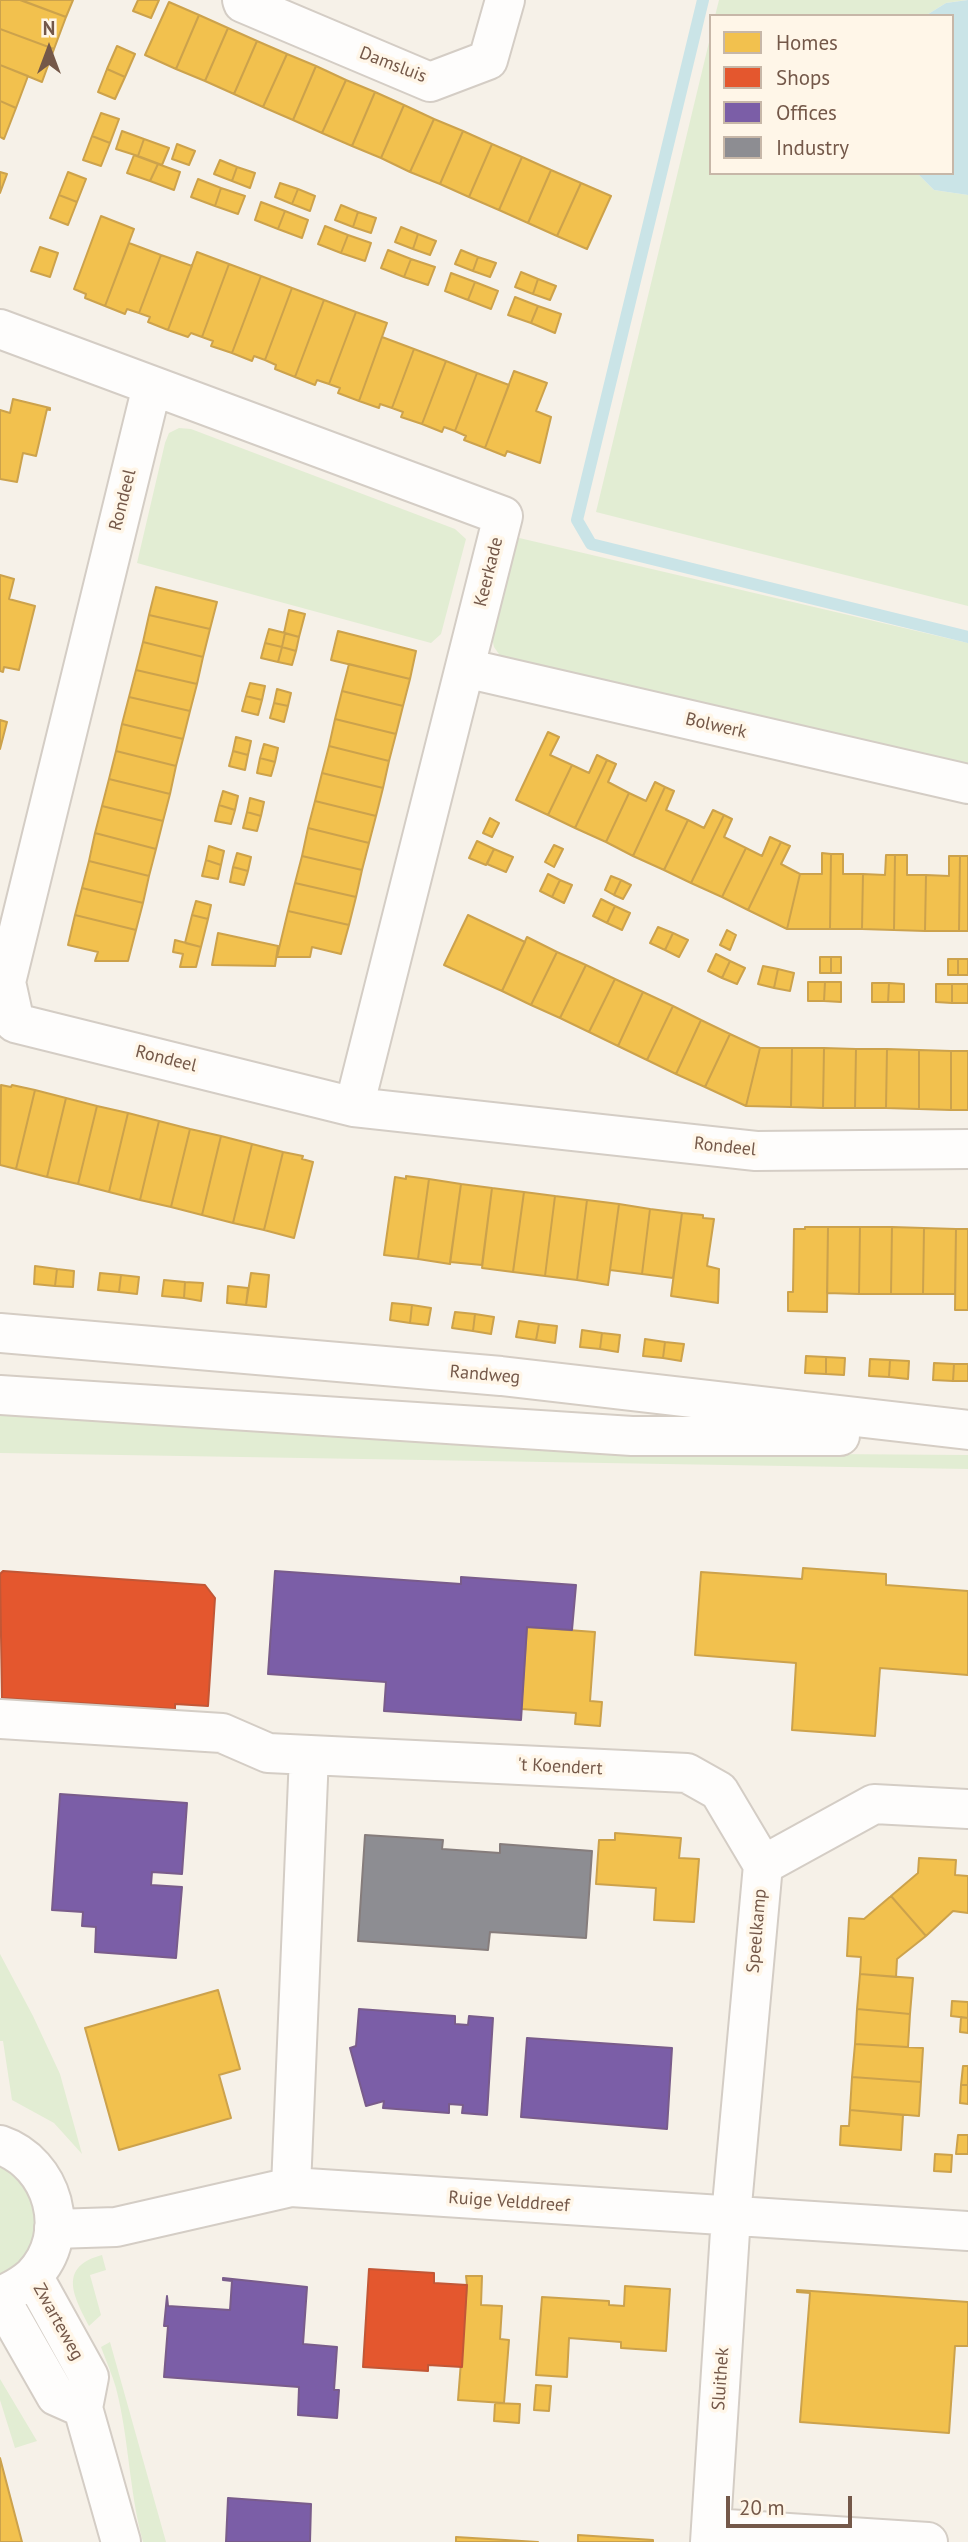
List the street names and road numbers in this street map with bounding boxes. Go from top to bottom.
street label: Damsluis [356,42,430,88]
street label: Rondeel [105,467,141,533]
street label: Keerkade [470,535,508,609]
street label: Bolwerk [683,708,749,744]
street label: Rondeel [133,1041,199,1077]
street label: Rondeel [693,1133,757,1161]
street label: Randweg [449,1361,521,1389]
street label: 't Koendert [517,1754,603,1780]
street label: Speelkamp [743,1888,771,1974]
street label: Ruige Velddreef [448,2187,570,2217]
street label: Zwarteweg [28,2280,88,2364]
street label: Sluithek [708,2347,734,2411]

